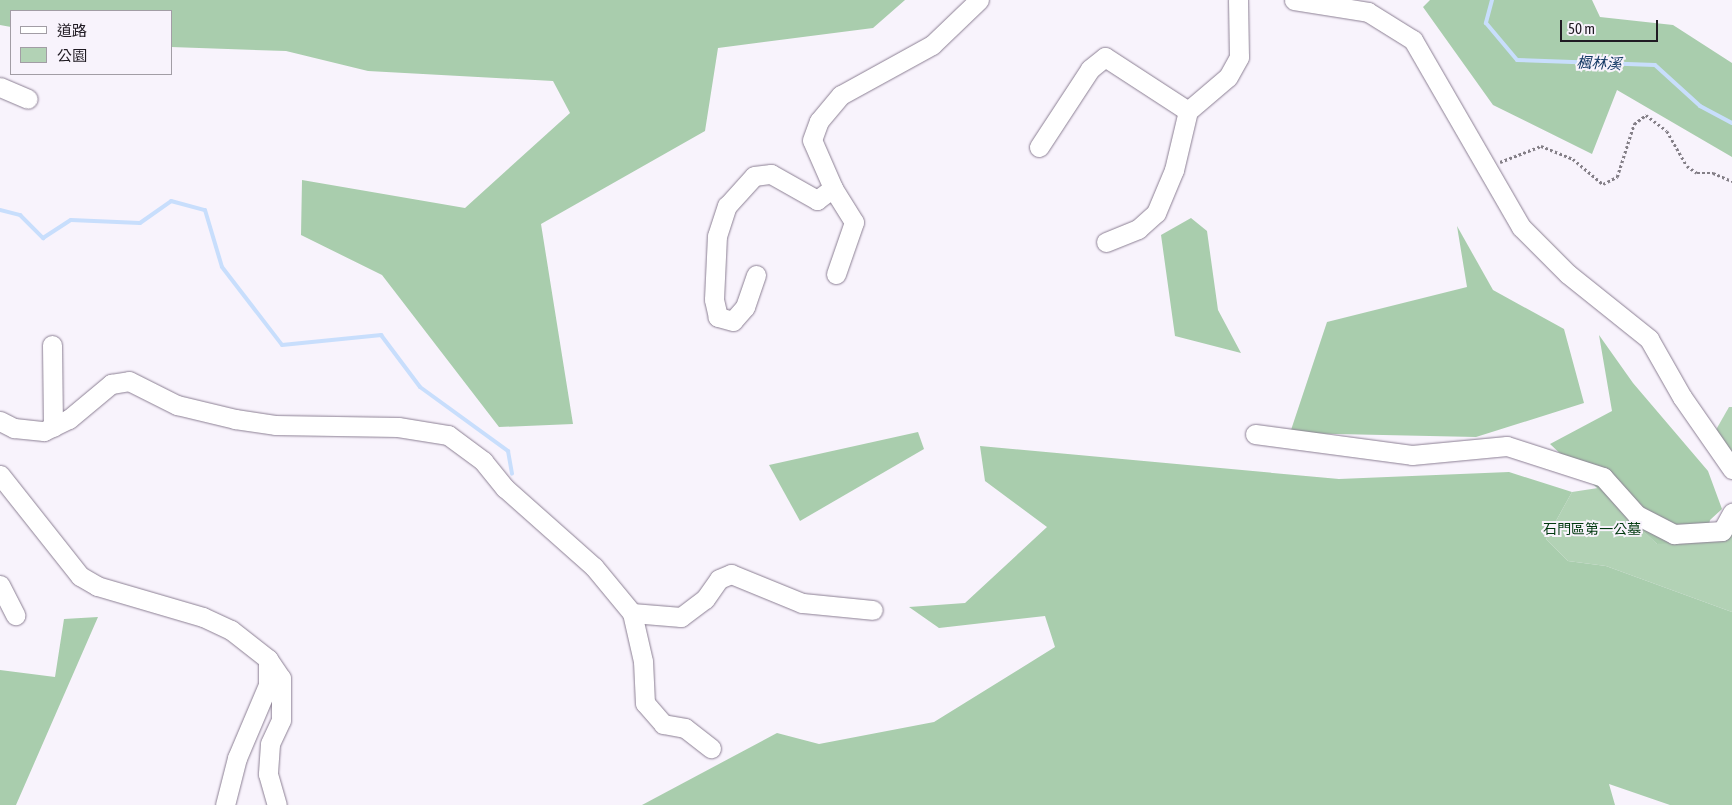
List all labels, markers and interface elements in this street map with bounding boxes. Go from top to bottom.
legend [10,10,172,75]
scale bar [1562,10,1660,42]
text: 50 m [1568,20,1595,37]
text: 道路 [57,22,87,39]
text: 公園 [57,47,87,64]
water label: 楓林溪 [1576,53,1622,73]
park label: 石門區第一公墓 [1543,521,1641,537]

